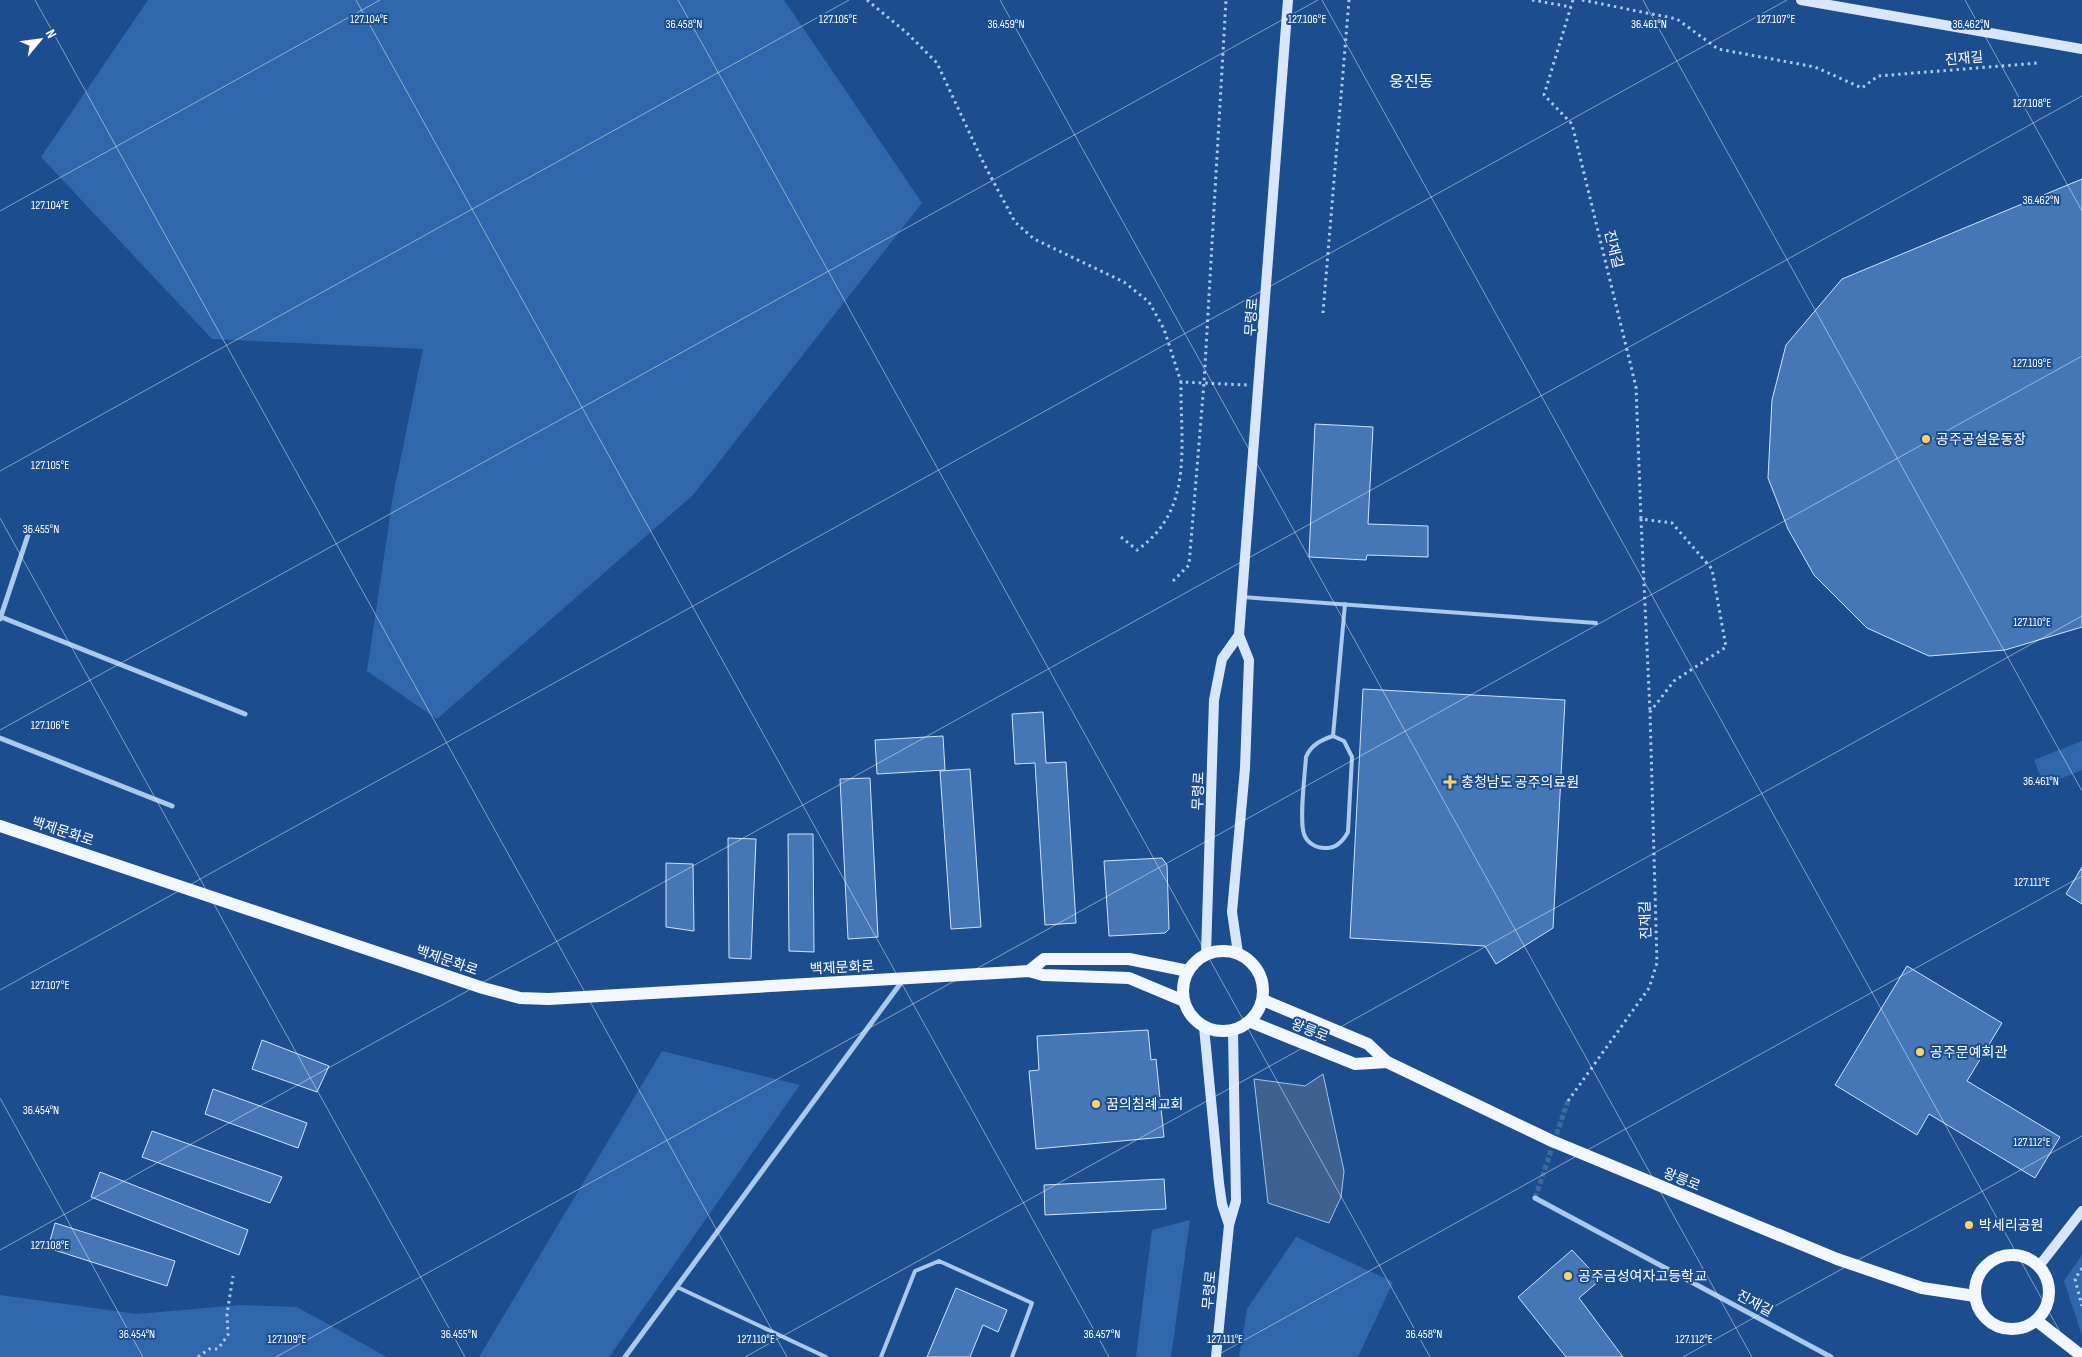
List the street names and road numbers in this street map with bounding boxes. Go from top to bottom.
street label: 진재길 [1944,48,1984,69]
street label: 진재길 [1601,228,1626,270]
street label: 무령로 [1242,297,1261,337]
street label: 무령로 [1189,771,1208,811]
street label: 백제문화로 [30,813,96,850]
street label: 진재길 [1636,900,1655,940]
street label: 백제문화로 [414,942,480,979]
street label: 백제문화로 [809,957,875,978]
street label: 왕릉로 [1289,1015,1331,1046]
street label: 왕릉로 [1661,1164,1703,1195]
street label: 무령로 [1199,1270,1220,1310]
street label: 진재길 [1734,1287,1776,1320]

